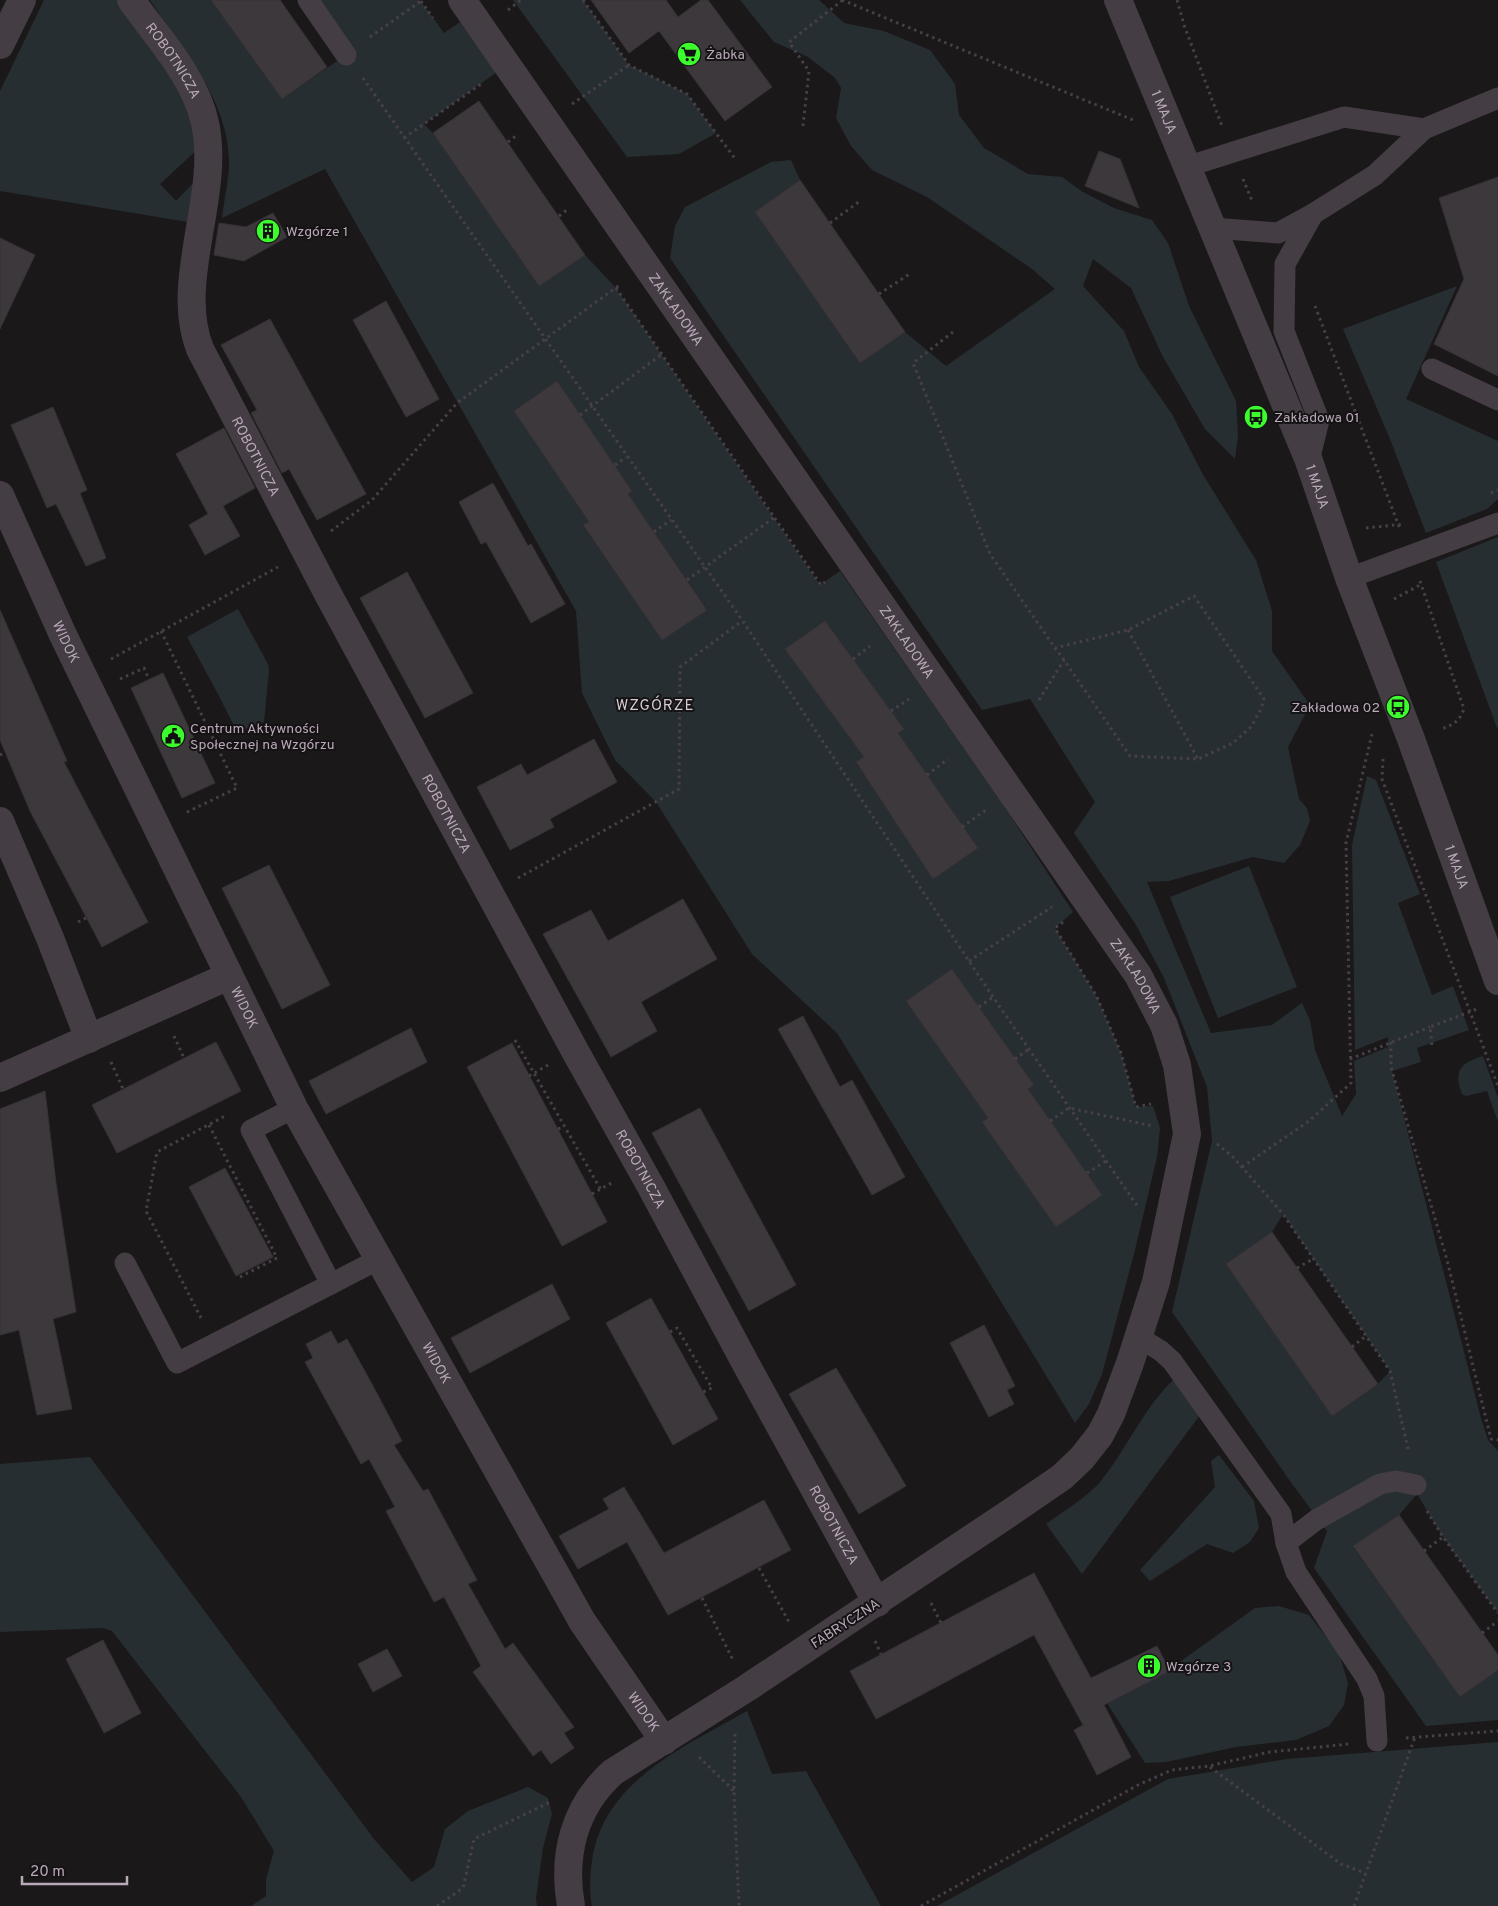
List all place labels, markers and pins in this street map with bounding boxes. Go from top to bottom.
supermarket icon: Żabka [676,41,702,67]
place label: Żabka [706,46,745,64]
building icon: Wzgórze 1 [255,218,281,244]
place label: Wzgórze 1 [286,224,348,241]
bus stop icon: Zakładowa 01 [1243,404,1269,430]
place label: Zakładowa 01 [1274,410,1359,427]
bus stop icon: Zakładowa 02 [1385,694,1411,720]
place label: Zakładowa 02 [1291,700,1380,717]
place label: Centrum Aktywności Społecznej na Wzgórzu [190,721,335,754]
public building icon: Centrum Aktywności Społecznej na Wzgórzu [160,723,186,749]
building icon: Wzgórze 3 [1136,1653,1162,1679]
place label: Wzgórze 3 [1166,1659,1231,1676]

